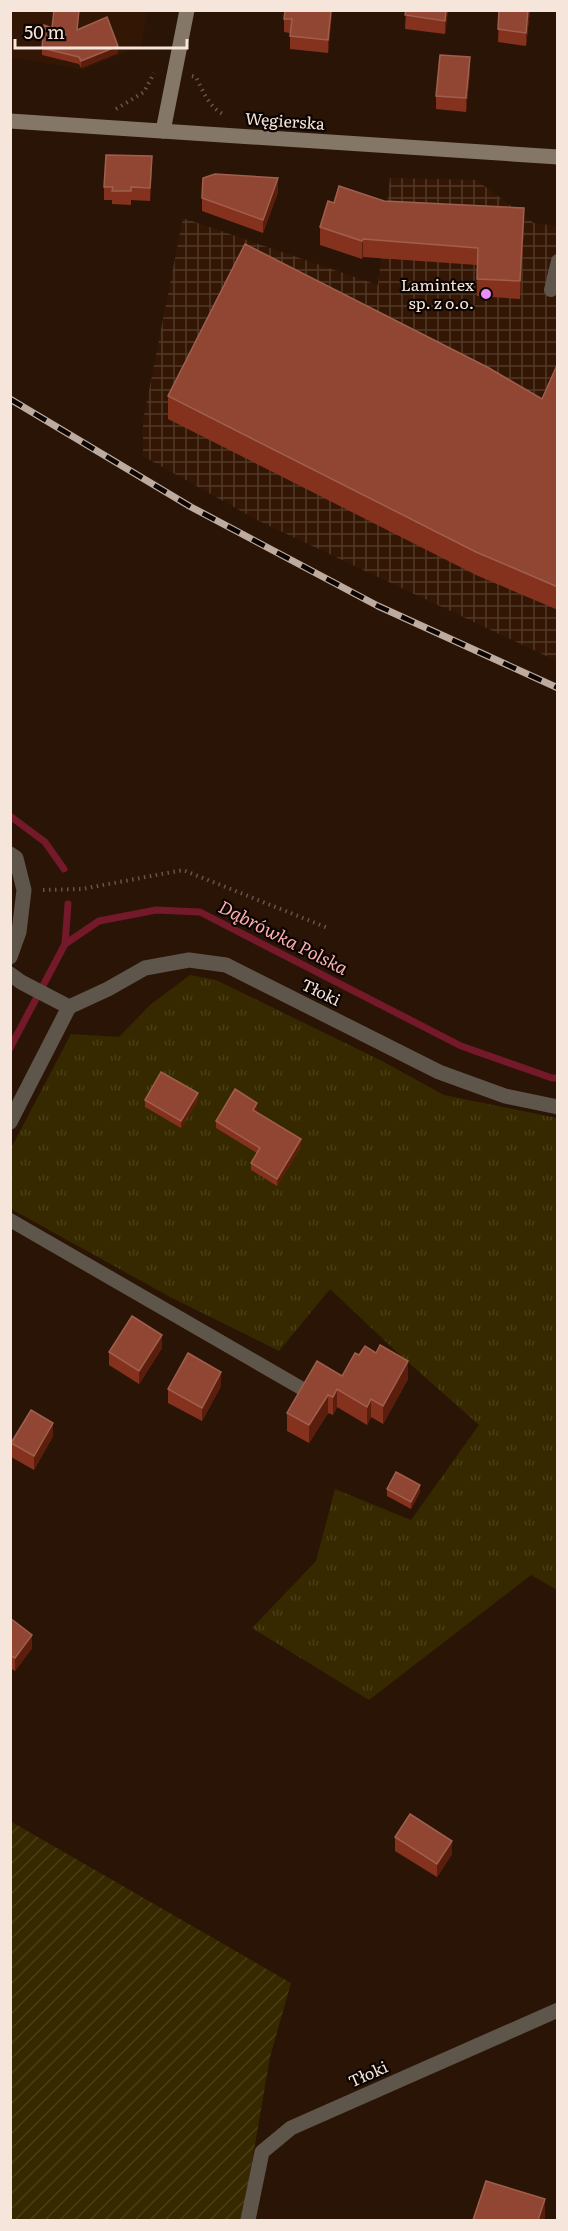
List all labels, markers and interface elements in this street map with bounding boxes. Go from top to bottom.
scale bar [15,12,188,50]
text: 50 m [24,18,65,45]
street label: Węgierska [244,105,326,135]
place label: Lamintex sp. z o.o. [401,272,475,314]
marker: Lamintex sp. z o.o. [479,287,493,301]
water label: Dąbrówka Polska [214,892,354,981]
street label: Tłoki [298,971,345,1011]
street label: Tłoki [344,2054,391,2092]

